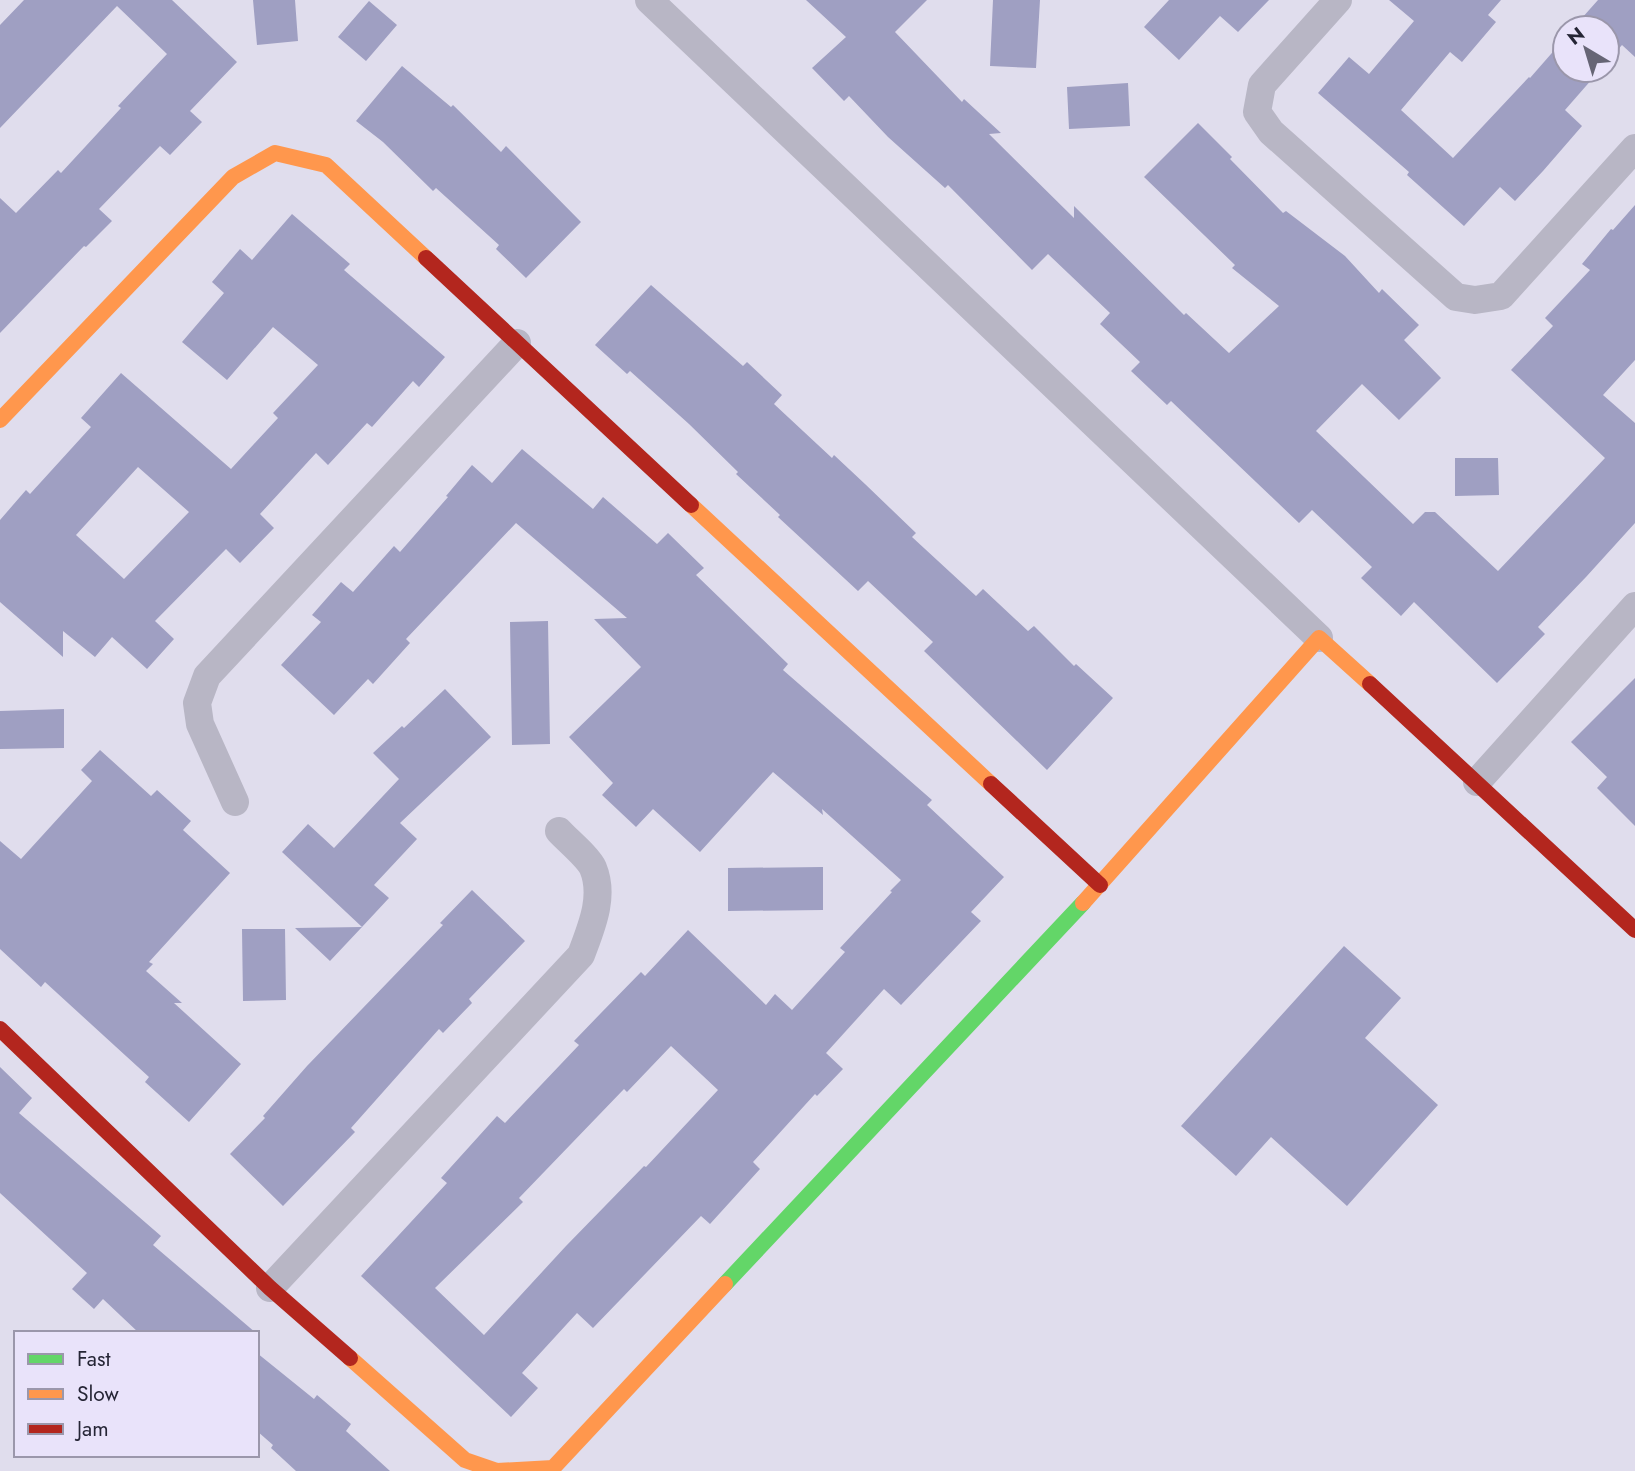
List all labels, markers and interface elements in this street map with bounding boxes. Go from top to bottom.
north arrow [1551,14,1621,84]
text: N [1562,21,1590,51]
legend [14,1331,259,1457]
text: Fast [77,1344,110,1374]
text: Slow [77,1379,119,1409]
text: Jam [74,1414,109,1444]

